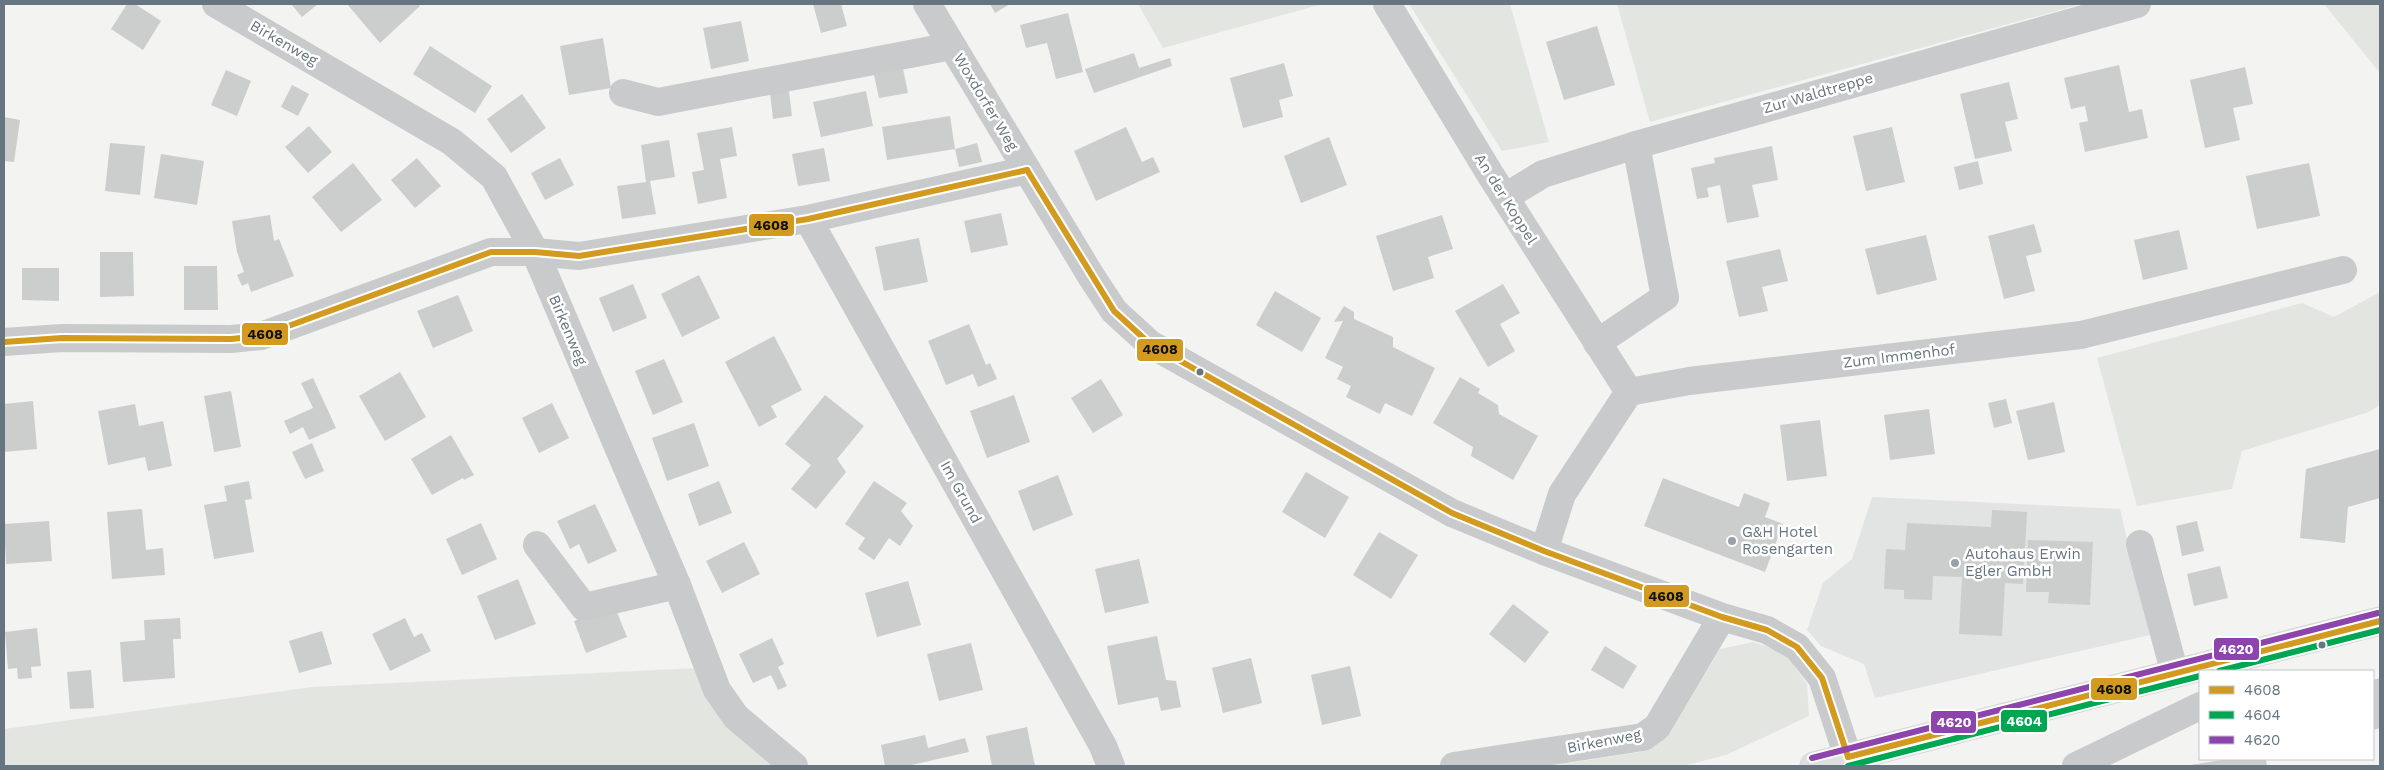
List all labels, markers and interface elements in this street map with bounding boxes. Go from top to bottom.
street label: Birkenweg [247,16,321,70]
street label: Woxdorfer Weg [950,50,1022,154]
street label: Zur Waldtreppe [1761,69,1875,117]
street label: An der Koppel [1471,150,1541,248]
line badge: 4608 [748,213,795,237]
text: 4608 [753,217,789,233]
street label: Birkenweg [545,292,591,368]
line badge: 4608 [241,322,289,346]
text: 4608 [247,326,283,342]
line badge: 4608 [1136,338,1184,362]
street label: Zum Immenhof [1842,340,1956,372]
text: 4608 [1142,341,1178,357]
unlabelled marker [1195,367,1205,377]
street label: Im Grund [936,458,986,526]
place label: G&H Hotel Rosengarten [1742,523,1833,558]
marker: G&H Hotel Rosengarten [1726,535,1738,547]
place label: Autohaus Erwin Egler GmbH [1965,545,2081,580]
marker: Autohaus Erwin Egler GmbH [1949,557,1961,569]
line badge: 4608 [1643,584,1690,608]
text: 4608 [1648,588,1684,604]
line badge: 4620 [2213,637,2260,661]
unlabelled marker [2317,640,2327,650]
text: 4620 [2218,641,2254,657]
legend [2199,670,2374,760]
line badge: 4608 [2090,677,2138,701]
text: 4608 [2096,681,2132,697]
text: 4608 [2244,681,2281,699]
text: 4604 [2244,706,2281,724]
line badge: 4604 [2000,709,2048,733]
line badge: 4620 [1930,710,1977,734]
text: 4604 [2006,713,2042,729]
text: 4620 [1936,714,1972,730]
street label: Birkenweg [1566,725,1642,757]
text: 4620 [2244,731,2280,749]

